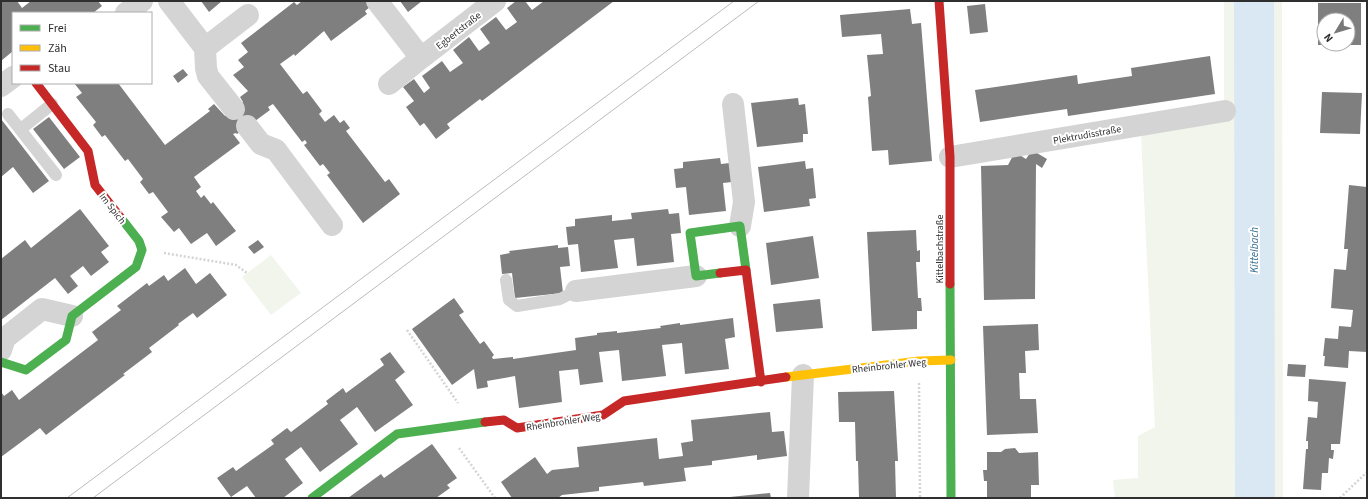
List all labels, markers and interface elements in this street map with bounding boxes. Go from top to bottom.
street label: Egbertstraße [433,9,484,53]
legend [12,12,152,84]
north arrow [1316,12,1356,52]
text: Frei [48,20,67,37]
text: N [1320,30,1337,45]
text: Zäh [48,40,67,57]
text: Stau [48,60,71,77]
street label: Plektrudisstraße [1052,122,1122,148]
street label: Im Spich [96,190,129,227]
street label: Kittelbachstraße [933,214,947,283]
water label: Kittelbach [1247,227,1262,273]
street label: Rheinbrohler Weg [851,355,927,377]
street label: Rheinbrohler Weg [525,409,601,435]

